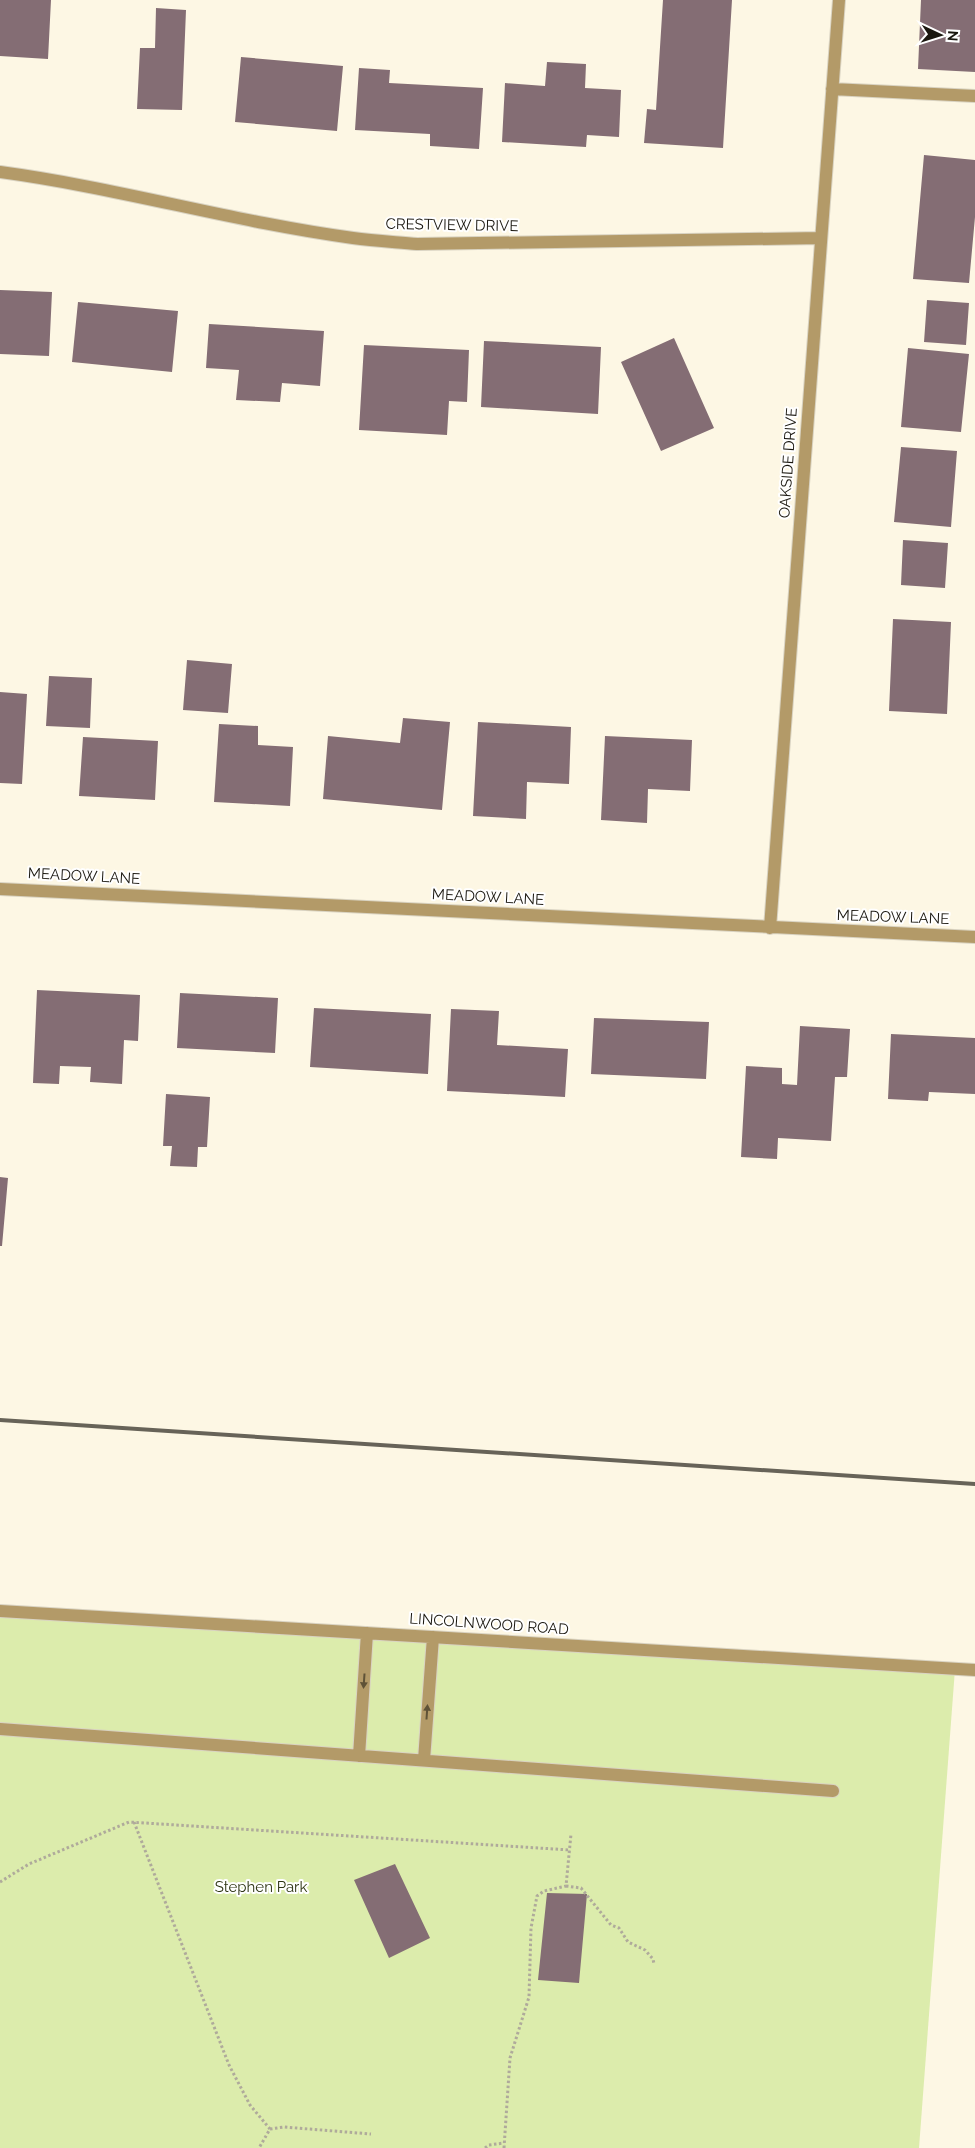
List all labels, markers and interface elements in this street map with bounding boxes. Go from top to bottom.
north arrow [915,10,965,60]
text: N [945,30,961,42]
street label: CRESTVIEW DRIVE [385,215,519,235]
street label: OAKSIDE DRIVE [775,407,801,519]
street label: MEADOW LANE [27,864,141,888]
street label: MEADOW LANE [431,885,545,909]
street label: MEADOW LANE [836,906,950,928]
street label: LINCOLNWOOD ROAD [409,1609,570,1639]
one-way arrow [359,1674,367,1690]
one-way arrow [423,1703,431,1719]
park label: Stephen Park [215,1878,307,1896]

